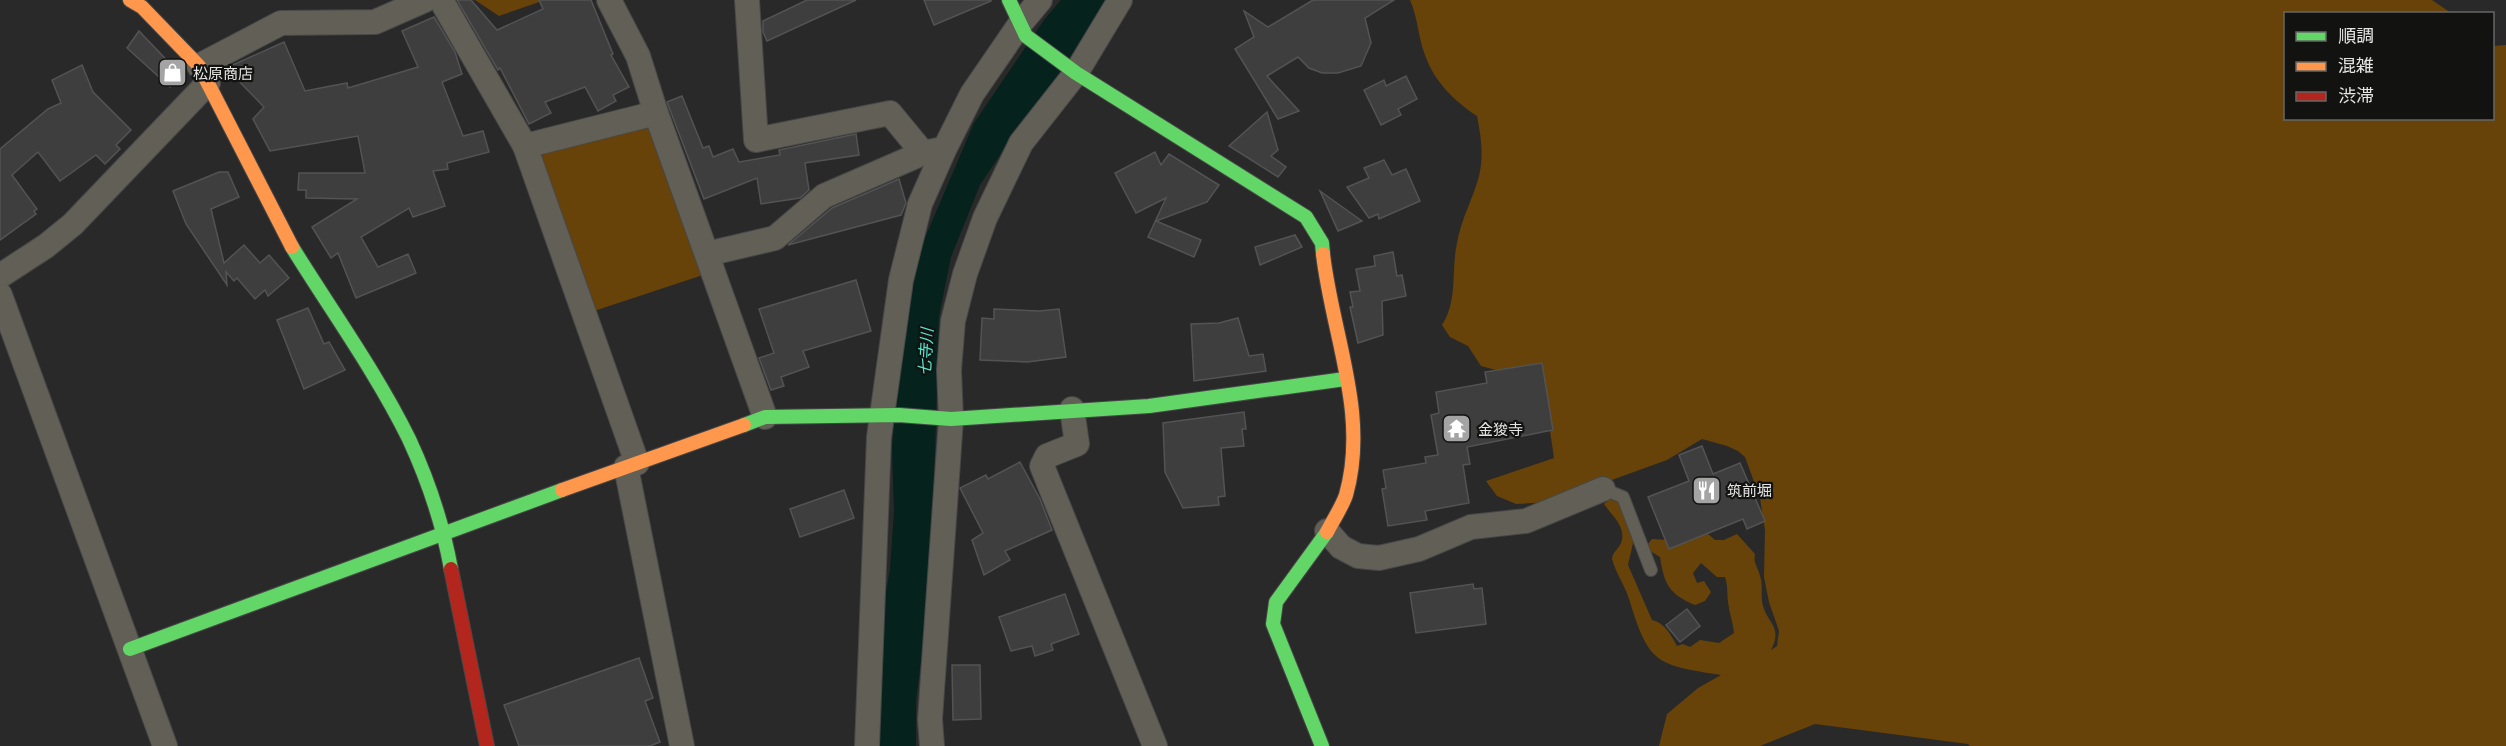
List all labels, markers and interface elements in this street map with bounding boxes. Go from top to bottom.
legend [2284,12,2494,120]
text: 順調 [2338,24,2374,46]
text: 混雑 [2338,54,2374,76]
shop icon: 松原商店 [156,57,188,89]
place label: 松原商店 [193,64,253,82]
text: 渋滞 [2338,84,2374,106]
water label: 七寺川 [914,326,936,376]
temple icon: 金狻寺 [1441,413,1473,445]
place label: 金狻寺 [1478,420,1523,438]
restaurant icon: 筑前堀 [1690,474,1722,506]
place label: 筑前堀 [1727,481,1772,499]

